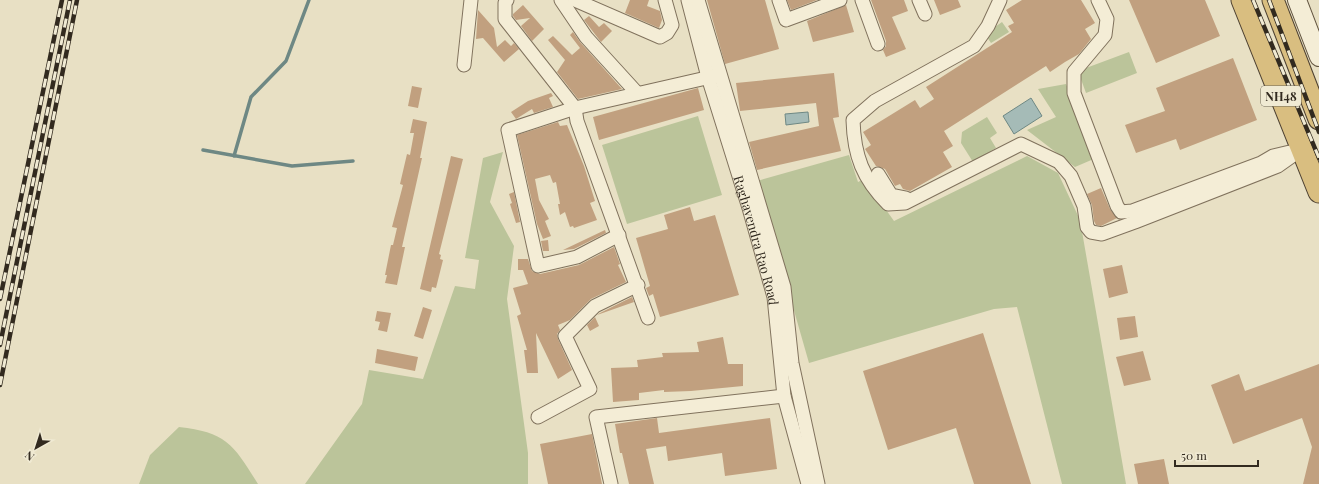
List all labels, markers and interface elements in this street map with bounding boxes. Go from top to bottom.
road number: NH48 [1261,86,1301,106]
street label: Raghavendra Rao Road [731,173,783,306]
north arrow [16,428,56,468]
scale bar [1175,442,1258,468]
text: 50 m [1181,447,1207,463]
text: N [22,448,37,464]

